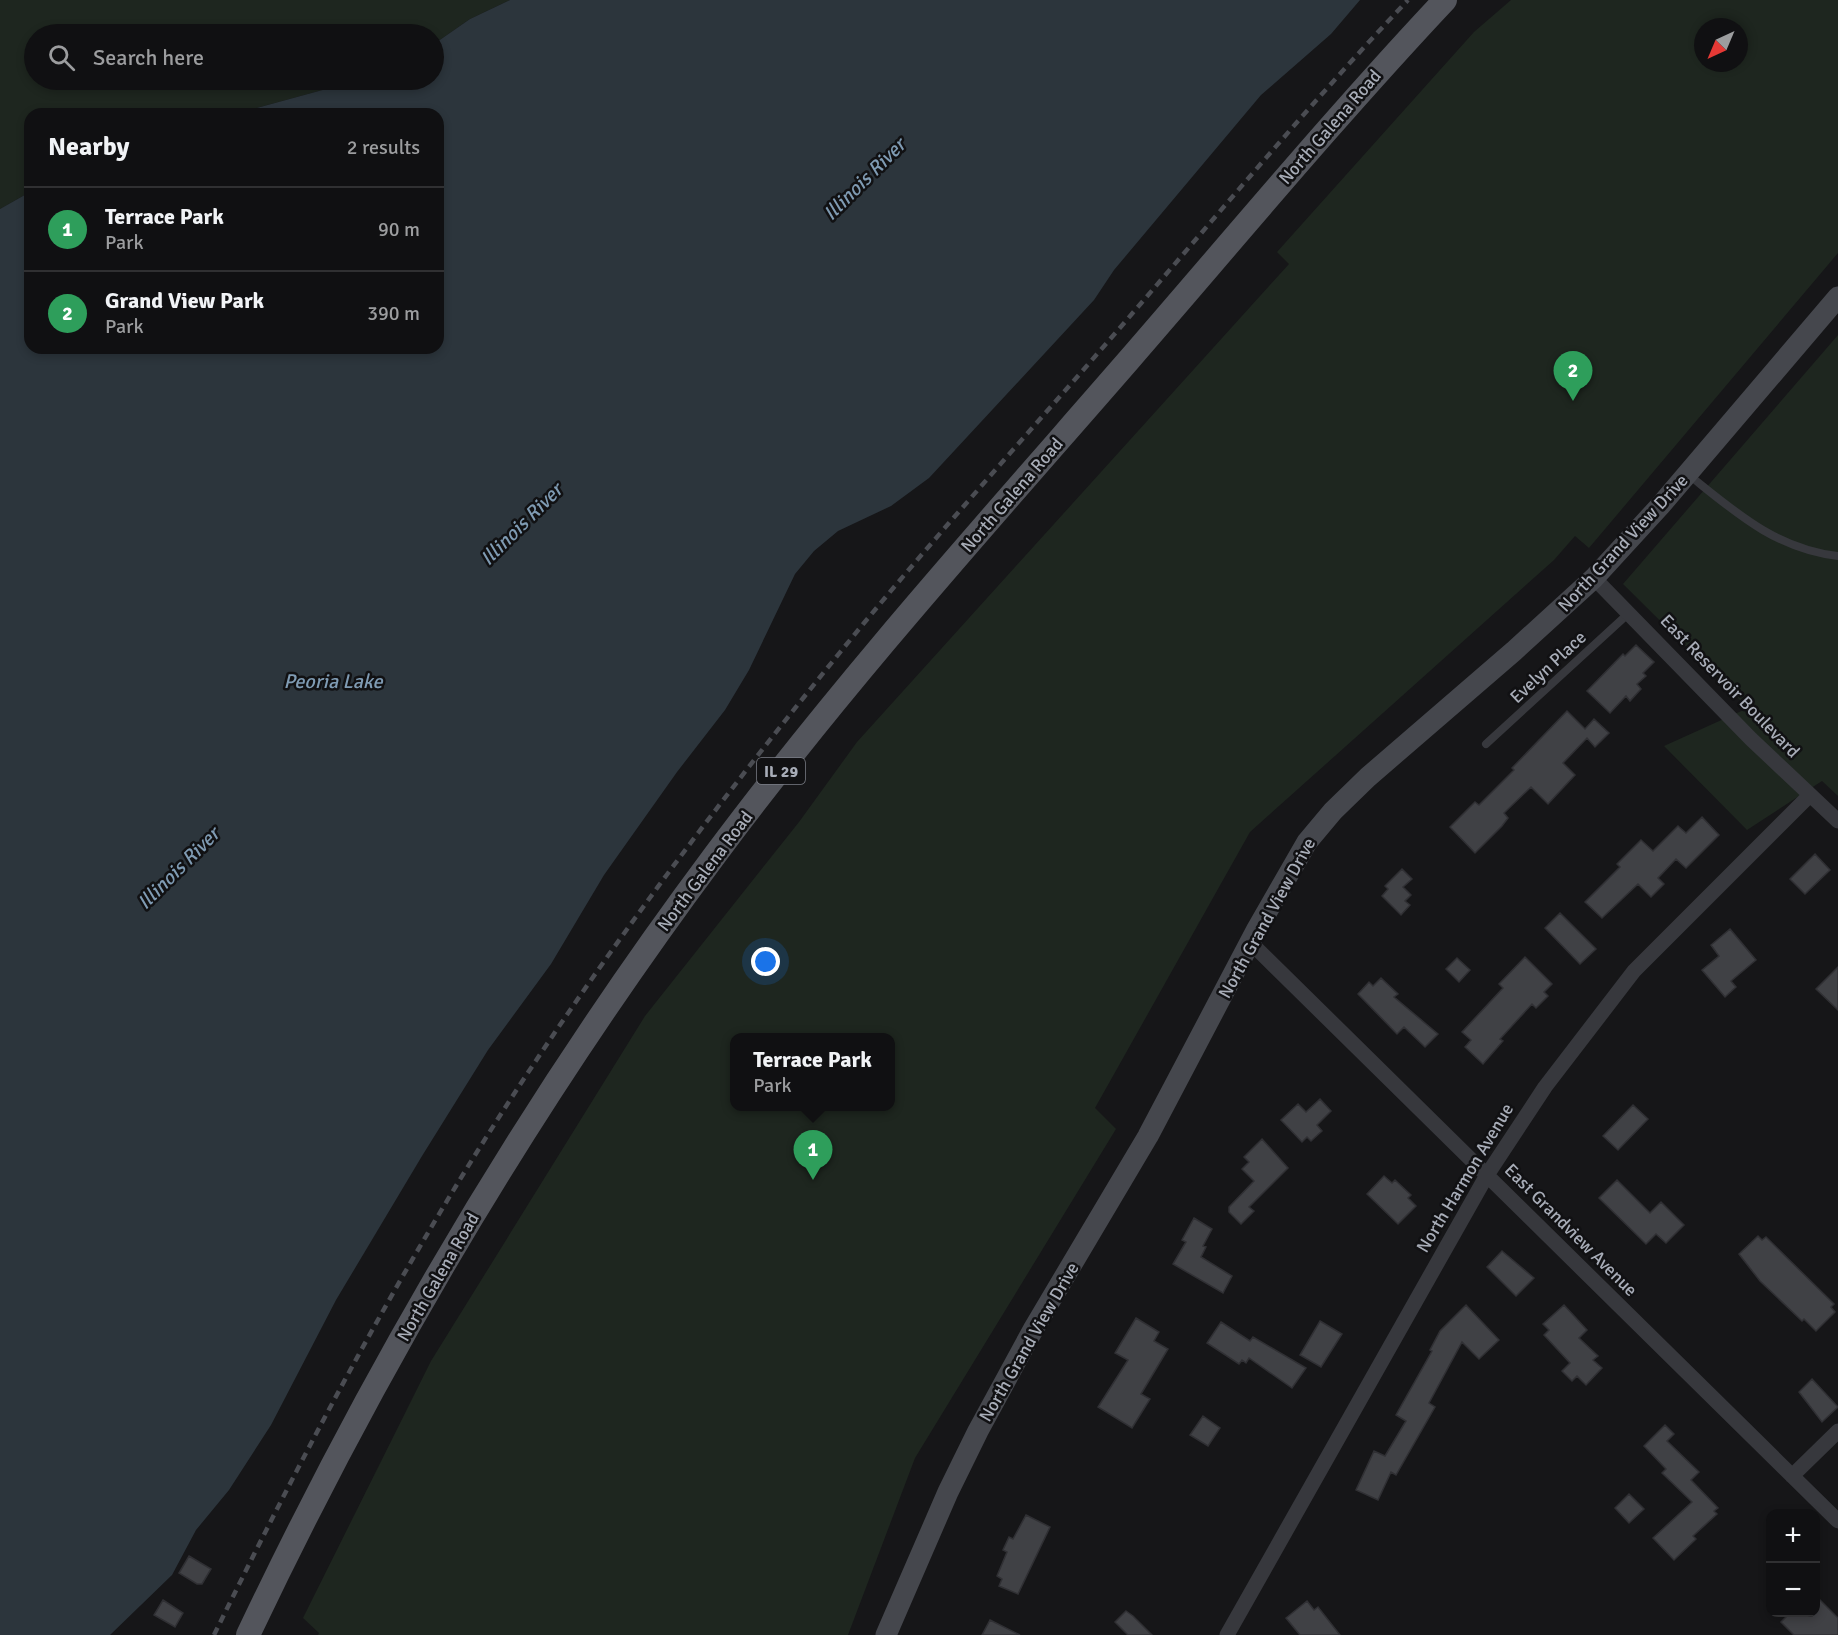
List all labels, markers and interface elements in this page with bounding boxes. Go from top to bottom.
north arrow [1694,18,1748,72]
search box [24,24,444,90]
icon: search [45,41,78,74]
text: Search here [93,44,204,71]
street label: North Galena Road [1274,65,1386,189]
text: Nearby [48,131,129,163]
water label: Illinois River [818,131,913,226]
text: 2 results [347,135,420,160]
text: Terrace Park [105,203,224,230]
text: 1 [62,217,73,242]
text: 90 m [378,217,420,242]
text: Park [105,230,143,255]
text: Grand View Park [105,287,264,314]
text: 2 [62,301,73,326]
text: 390 m [367,301,420,326]
text: Park [105,314,143,339]
pin: 2 [1554,352,1592,401]
street label: North Galena Road [956,433,1068,557]
street label: North Grand View Drive [1553,470,1693,616]
water label: Illinois River [475,476,570,571]
street label: East Reservoir Boulevard [1656,610,1804,762]
street label: Evelyn Place [1505,626,1591,708]
water label: Peoria Lake [284,669,383,694]
road number: IL 29 [757,758,805,784]
street label: North Galena Road [653,807,757,935]
water label: Illinois River [132,820,227,915]
street label: North Grand View Drive [1214,834,1320,1002]
your location [751,947,780,976]
popup [730,1033,895,1111]
text: Terrace Park [753,1046,872,1073]
text: Park [753,1073,792,1098]
street label: North Harmon Avenue [1412,1099,1518,1257]
pin: 1 [794,1130,832,1180]
street label: East Grandview Avenue [1500,1159,1642,1301]
street label: North Galena Road [392,1209,484,1345]
street label: North Grand View Drive [974,1258,1084,1426]
map controls [1766,1509,1820,1617]
button: + [1766,1509,1820,1563]
button: − [1766,1563,1820,1617]

